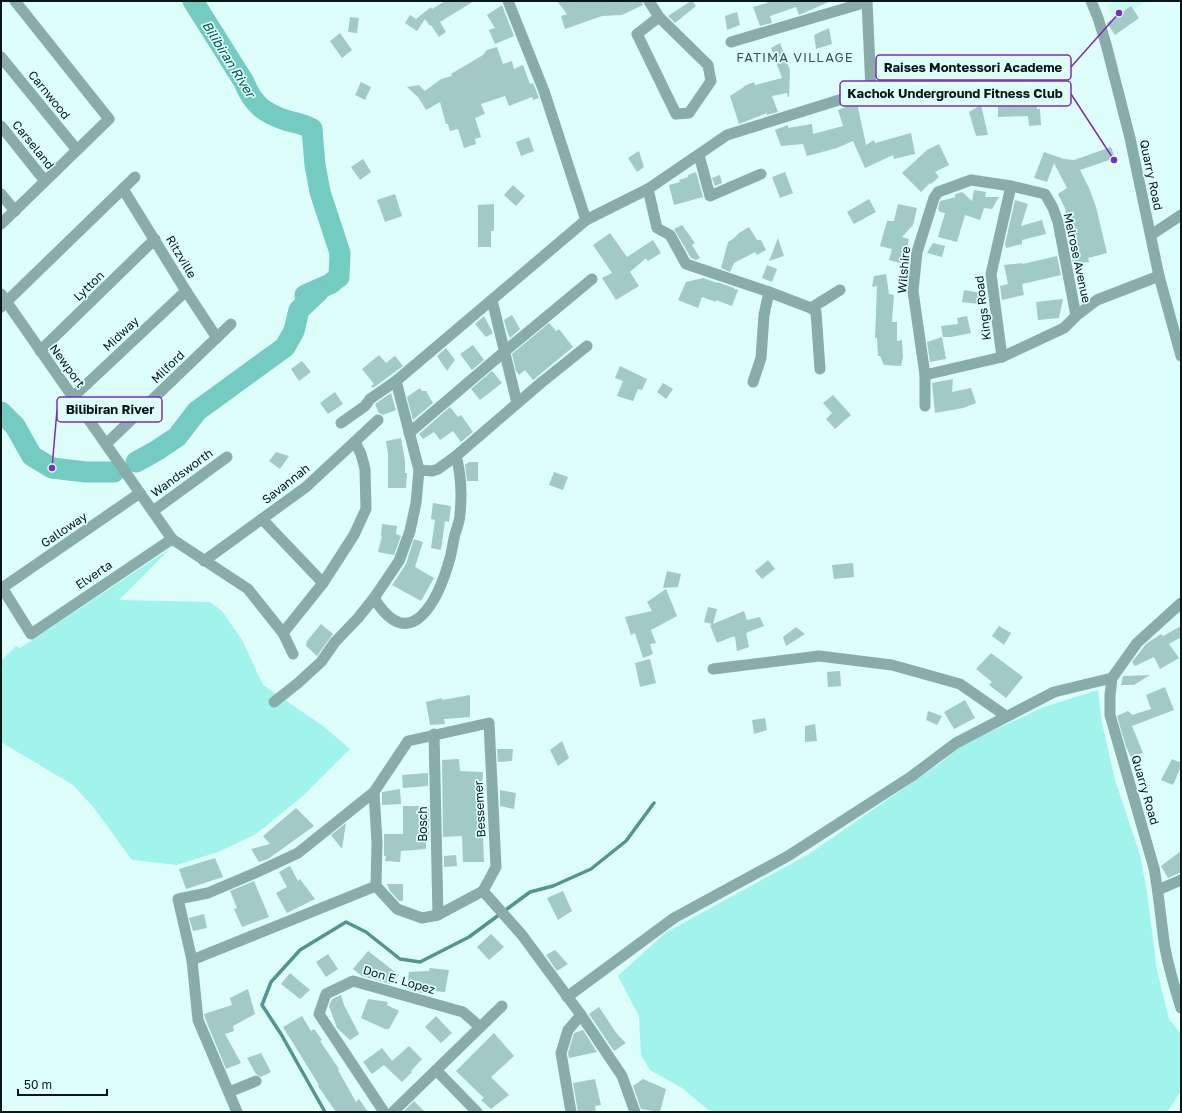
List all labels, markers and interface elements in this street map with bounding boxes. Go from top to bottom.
water label: Bilibiran River [199,18,260,102]
district label: FATIMA VILLAGE [736,49,854,65]
callout: Raises Montessori Academe [876,55,1071,80]
text: Raises Montessori Academe [884,59,1063,75]
street label: Carnwood [25,67,74,122]
callout: Kachok Underground Fitness Club [840,81,1071,106]
text: Kachok Underground Fitness Club [847,85,1063,101]
street label: Carseland [9,117,58,172]
street label: Quarry Road [1137,138,1166,212]
street label: Melrose Avenue [1061,212,1094,304]
street label: Ritzville [163,233,200,281]
street label: Wilshire [894,246,913,294]
street label: Lytton [70,267,107,304]
street label: Kings Road [971,275,994,341]
street label: Midway [100,313,142,354]
street label: Newport [47,341,88,390]
street label: Milford [148,347,187,386]
callout: Bilibiran River [57,397,162,422]
text: Bilibiran River [66,401,154,417]
street label: Wandsworth [148,445,216,500]
street label: Savannah [259,460,312,507]
street label: Galloway [38,508,90,551]
street label: Elverta [73,557,115,592]
street label: Quarry Road [1128,753,1163,826]
street label: Bessemer [471,780,488,838]
street label: Bosch [415,806,430,842]
street label: Don E. Lopez [361,962,437,997]
scale bar [18,1071,107,1097]
text: 50 m [24,1077,52,1092]

